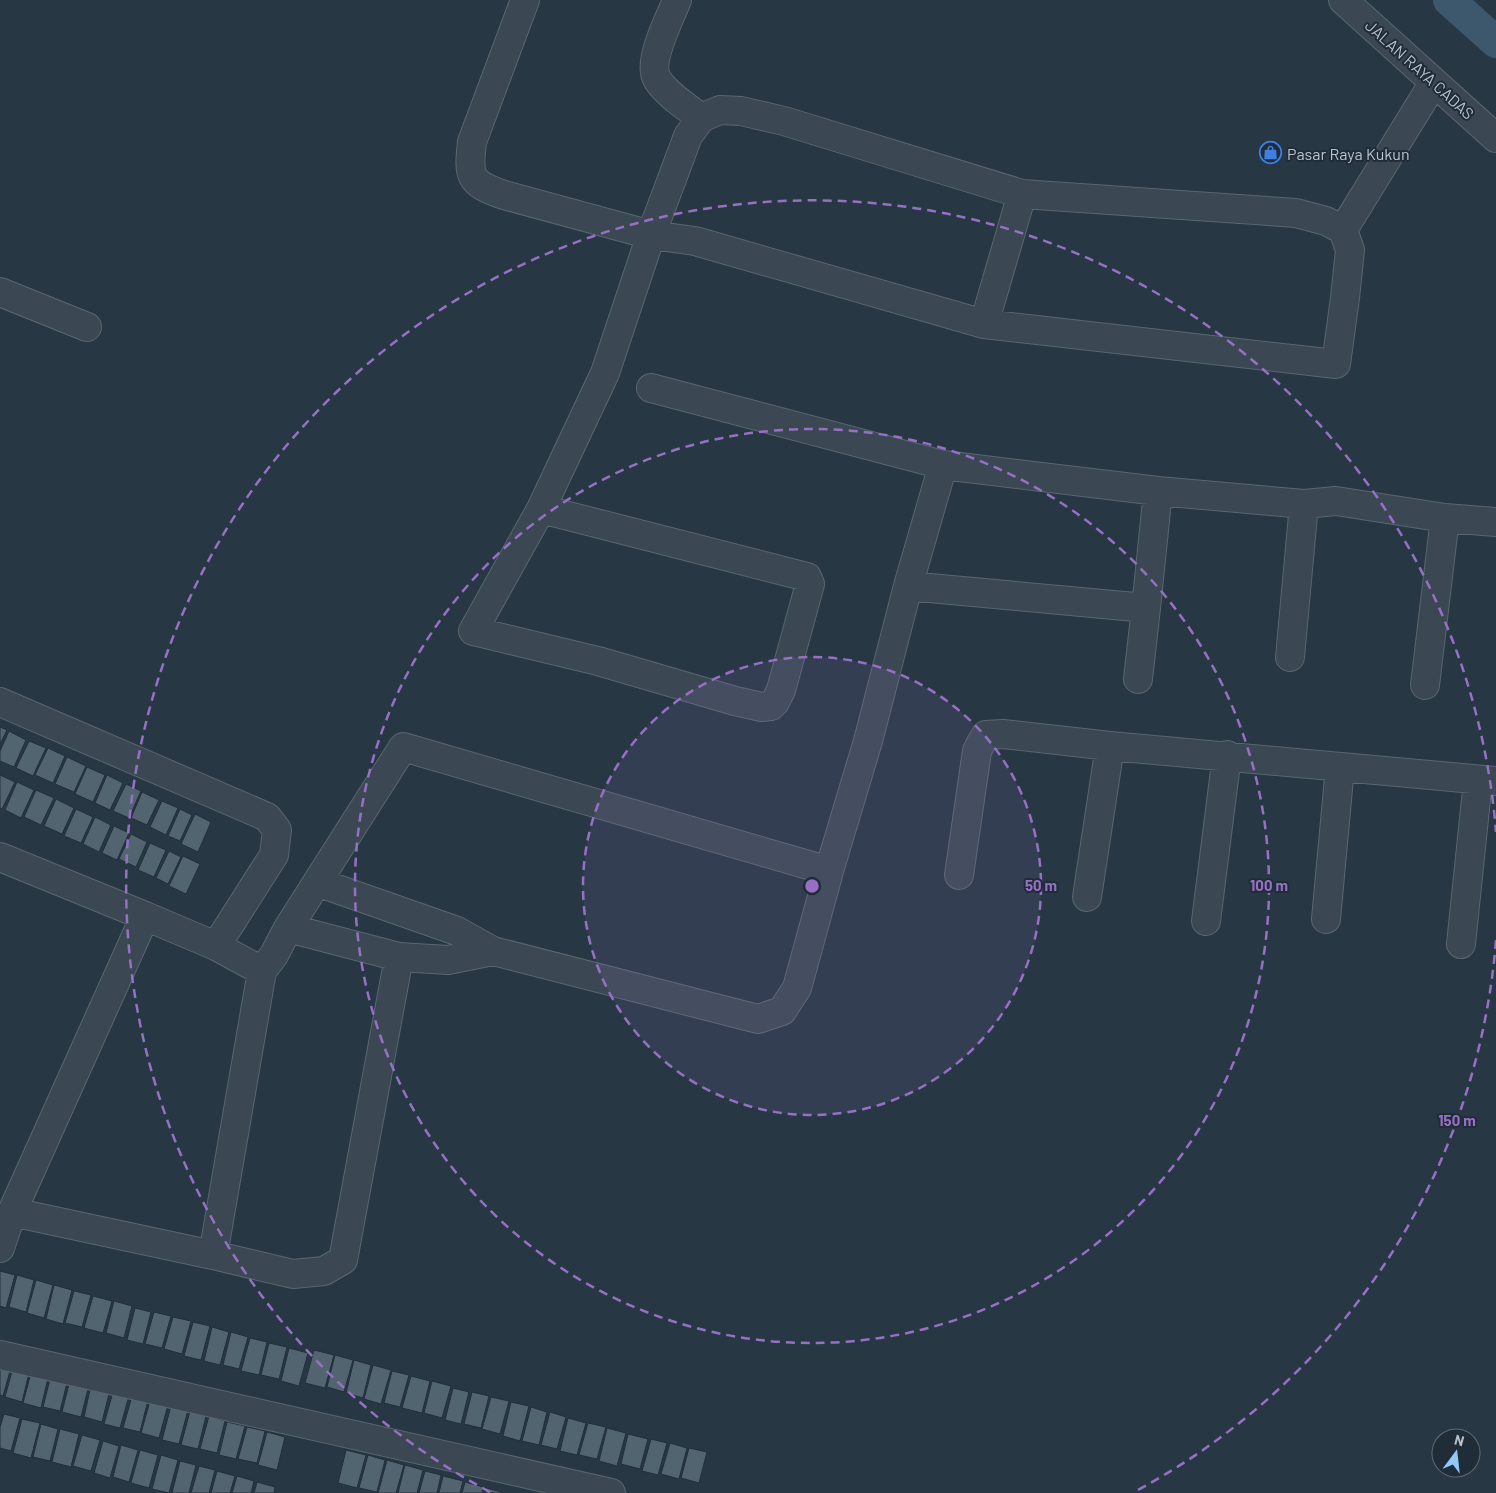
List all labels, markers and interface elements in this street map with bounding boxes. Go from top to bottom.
street label: JALAN RAYA CADAS [1362,15,1478,123]
shop icon: Pasar Raya Kukun [1259,141,1283,165]
place label: Pasar Raya Kukun [1287,144,1410,163]
text: 50 m [1025,876,1057,894]
text: 100 m [1250,876,1288,894]
centre of rings [803,877,821,895]
text: 150 m [1438,1111,1476,1129]
north arrow [1431,1428,1481,1478]
text: N [1453,1431,1466,1449]

